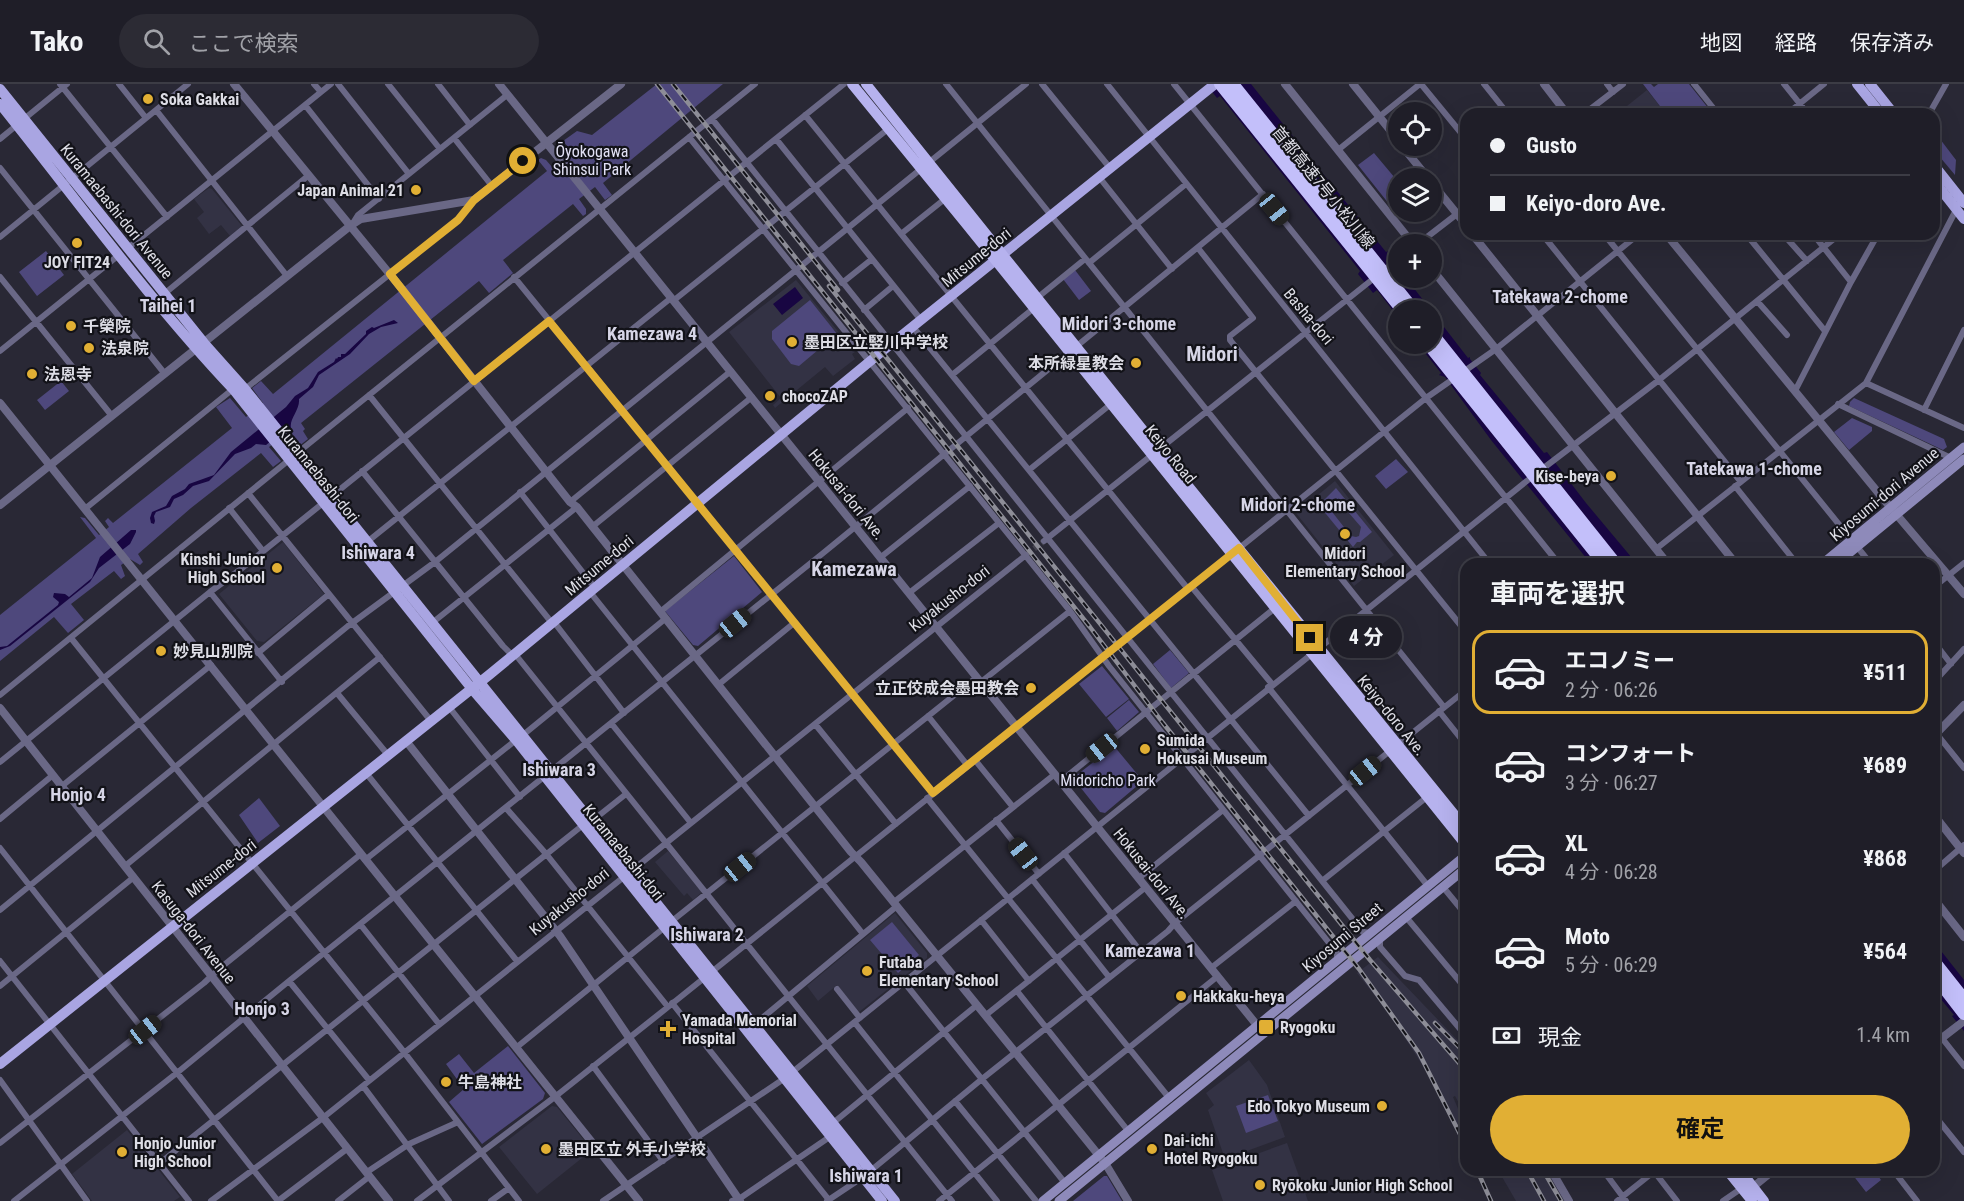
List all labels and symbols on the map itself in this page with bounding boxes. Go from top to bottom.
place label: Soka Gakkai [160,90,239,109]
marker: Soka Gakkai [141,92,155,106]
street label: 首都高速7号小松川線 [1268,122,1379,252]
street label: Kuramaebashi-dori Avenue [56,140,177,283]
park label: Ōyokogawa Shinsui Park [553,142,632,179]
route start [509,147,536,174]
place label: Japan Animal 21 [297,181,404,200]
marker: Japan Animal 21 [409,183,423,197]
car [1256,189,1292,229]
street label: Mitsume-dori [938,224,1015,291]
marker: JOY FIT24 [70,236,84,250]
place label: JOY FIT24 [44,253,110,272]
street label: Basha-dori [1280,284,1338,348]
district label: Tatekawa 2-chome [1492,286,1628,307]
district label: Taihei 1 [140,295,196,316]
district label: Midori 3-chome [1062,313,1177,334]
place label: 千榮院 [83,317,131,336]
marker: 千榮院 [64,319,78,333]
district label: Kamezawa 4 [607,323,697,344]
place label: 墨田区立竪川中学校 [804,333,948,352]
marker: 墨田区立竪川中学校 [785,335,799,349]
place label: 法泉院 [101,339,149,358]
marker: 法泉院 [82,341,96,355]
district label: Midori [1186,342,1238,366]
place label: 本所緑星教会 [1028,354,1124,373]
marker: 本所緑星教会 [1129,356,1143,370]
place label: 法恩寺 [44,365,92,384]
marker: 法恩寺 [25,367,39,381]
place label: chocoZAP [782,387,848,406]
marker: chocoZAP [763,389,777,403]
street label: Keiyo Road [1141,421,1200,488]
street label: Kuramaebashi-dori [274,422,363,526]
street label: Kiyosumi-dori Avenue [1826,443,1943,545]
street label: Hokusai-dori Ave. [804,445,889,543]
district label: Tatekawa 1-chome [1686,458,1822,479]
place label: Kise-beya [1535,467,1599,486]
marker: Kise-beya [1604,469,1618,483]
district label: Midori 2-chome [1241,494,1356,515]
marker: Midori Elementary School [1338,527,1352,541]
street label: Mitsume-dori [561,531,637,600]
district label: Ishiwara 4 [341,542,415,563]
place label: Midori Elementary School [1285,544,1405,581]
place label: Kinshi Junior High School [181,550,265,587]
district label: Kamezawa [811,557,897,581]
marker: Kinshi Junior High School [270,561,284,575]
street label: Kuyakusho-dori [905,561,993,636]
car [715,605,755,641]
callout: 4 分 [1331,617,1403,659]
route end [1296,624,1323,651]
place label: 妙見山別院 [173,642,253,661]
marker: 妙見山別院 [154,644,168,658]
street label: Keiyo-doro Ave. [1353,671,1430,759]
place label: 立正佼成会墨田教会 [875,679,1019,698]
marker: 立正佼成会墨田教会 [1024,681,1038,695]
car [1082,730,1122,766]
place label: Sumida Hokusai Museum [1157,731,1268,768]
marker: Sumida Hokusai Museum [1138,742,1152,756]
car [1345,753,1385,789]
district label: Ishiwara 3 [522,759,596,780]
park label: Midoricho Park [1060,771,1157,790]
district label: Honjo 4 [50,784,106,805]
street label: Kuramaebashi-dori [579,800,668,904]
street label: Hokusai-dori Ave. [1109,824,1194,922]
car [1005,834,1041,874]
street label: Mitsume-dori [183,835,260,902]
car [720,849,760,885]
street label: Kuyakusho-dori [526,863,613,939]
street label: Kasuga-dori Avenue [148,877,240,987]
street label: Kiyosumi Street [1298,898,1387,976]
district label: Ishiwara 2 [670,924,744,945]
district label: Kamezawa 1 [1105,940,1195,961]
place label: Futaba Elementary School [879,953,998,990]
marker: Futaba Elementary School [860,964,874,978]
place label: Hakkaku-heya [1193,987,1285,1006]
marker: Hakkaku-heya [1174,989,1188,1003]
district label: Honjo 3 [234,998,290,1019]
place label: Yamada Memorial Hospital [682,1011,797,1048]
car [125,1012,165,1048]
marker: Ryogoku [1257,1018,1275,1036]
place label: Ryogoku [1280,1018,1335,1037]
marker: Yamada Memorial Hospital [659,1020,677,1038]
place label: 牛島神社 [458,1073,522,1092]
marker: 牛島神社 [439,1075,453,1089]
place label: Edo Tokyo Museum [1247,1097,1370,1116]
marker: Edo Tokyo Museum [1375,1099,1389,1113]
place label: Dai-ichi Hotel Ryogoku [1164,1131,1258,1168]
place label: Honjo Junior High School [134,1134,216,1171]
place label: 墨田区立 外手小学校 [558,1140,706,1159]
marker: 墨田区立 外手小学校 [539,1142,553,1156]
marker: Dai-ichi Hotel Ryogoku [1145,1142,1159,1156]
marker: Honjo Junior High School [115,1145,129,1159]
district label: Ishiwara 1 [829,1165,903,1186]
place label: Ryōkoku Junior High School [1272,1176,1452,1195]
marker: Ryōkoku Junior High School [1253,1178,1267,1192]

